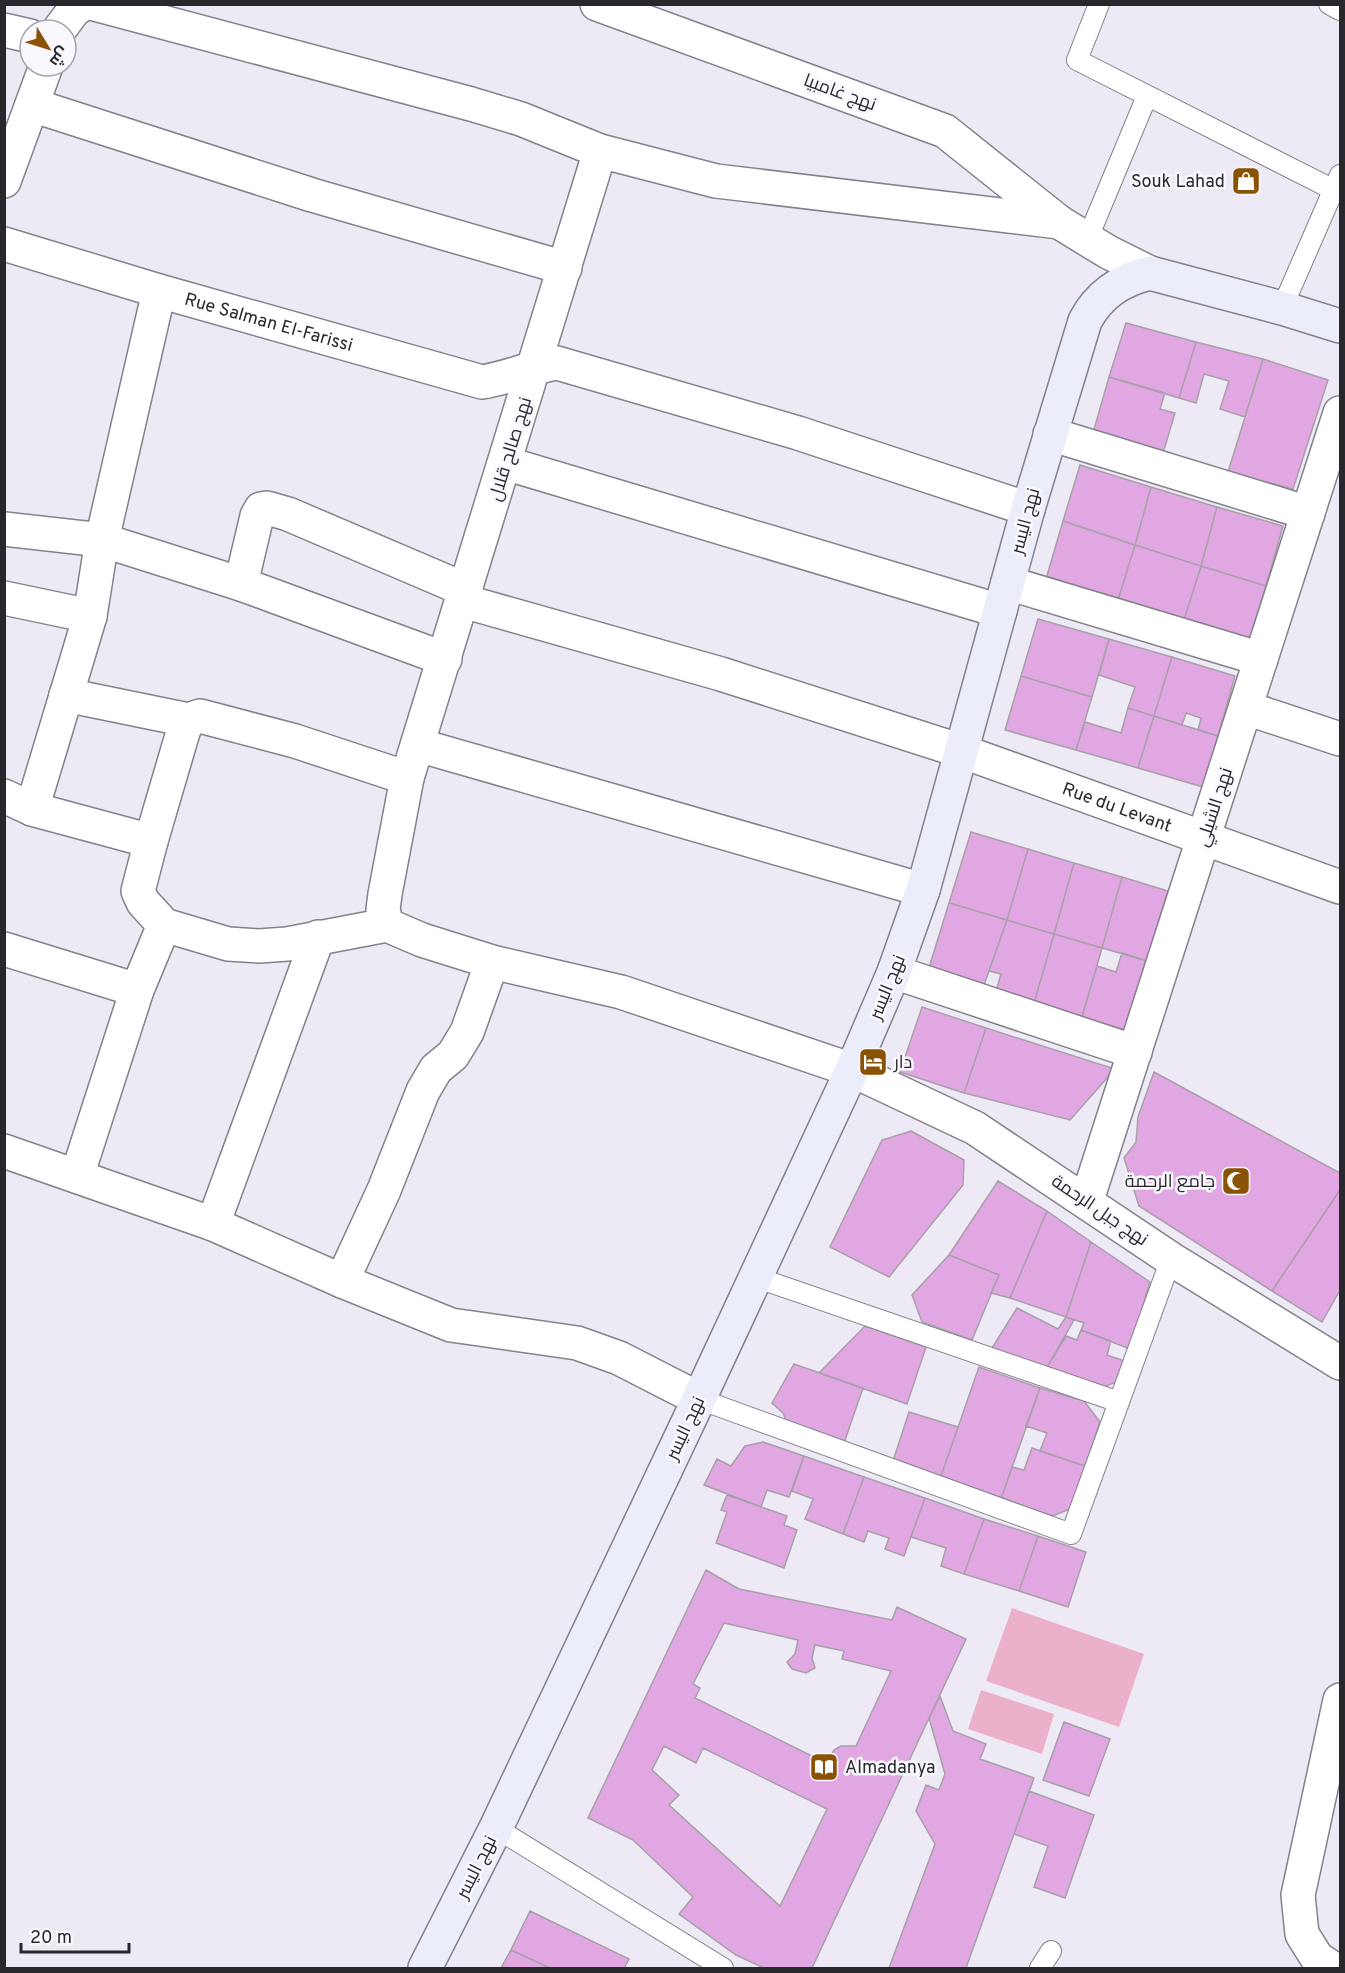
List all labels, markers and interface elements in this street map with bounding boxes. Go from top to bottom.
north arrow [18,18,78,78]
text: ش [44,42,72,70]
street label: نهج غامبيا [800,70,879,117]
shop icon: Souk Lahad [1230,165,1262,197]
place label: Souk Lahad [1131,171,1225,194]
street label: Rue Salman El-Farissi [182,289,355,358]
street label: نهج صالح قلال [485,395,538,504]
street label: نهج اليسر [1006,486,1046,558]
street label: نهج الشيلي [1192,765,1240,850]
street label: Rue du Levant [1059,778,1174,839]
street label: نهج اليسر [865,952,912,1024]
hotel icon: دار [857,1046,889,1078]
place label: دار [893,1052,912,1075]
mosque icon: جامع الرحمة [1220,1165,1252,1197]
street label: نهج جبل الرحمة [1046,1170,1152,1252]
place label: جامع الرحمة [1125,1171,1215,1194]
street label: نهج اليسر [661,1393,711,1465]
library icon: Almadanya [808,1751,840,1783]
place label: Almadanya [845,1757,936,1780]
street label: نهج اليسر [451,1832,503,1904]
scale bar [21,1916,129,1954]
text: 20 m [30,1927,72,1950]

